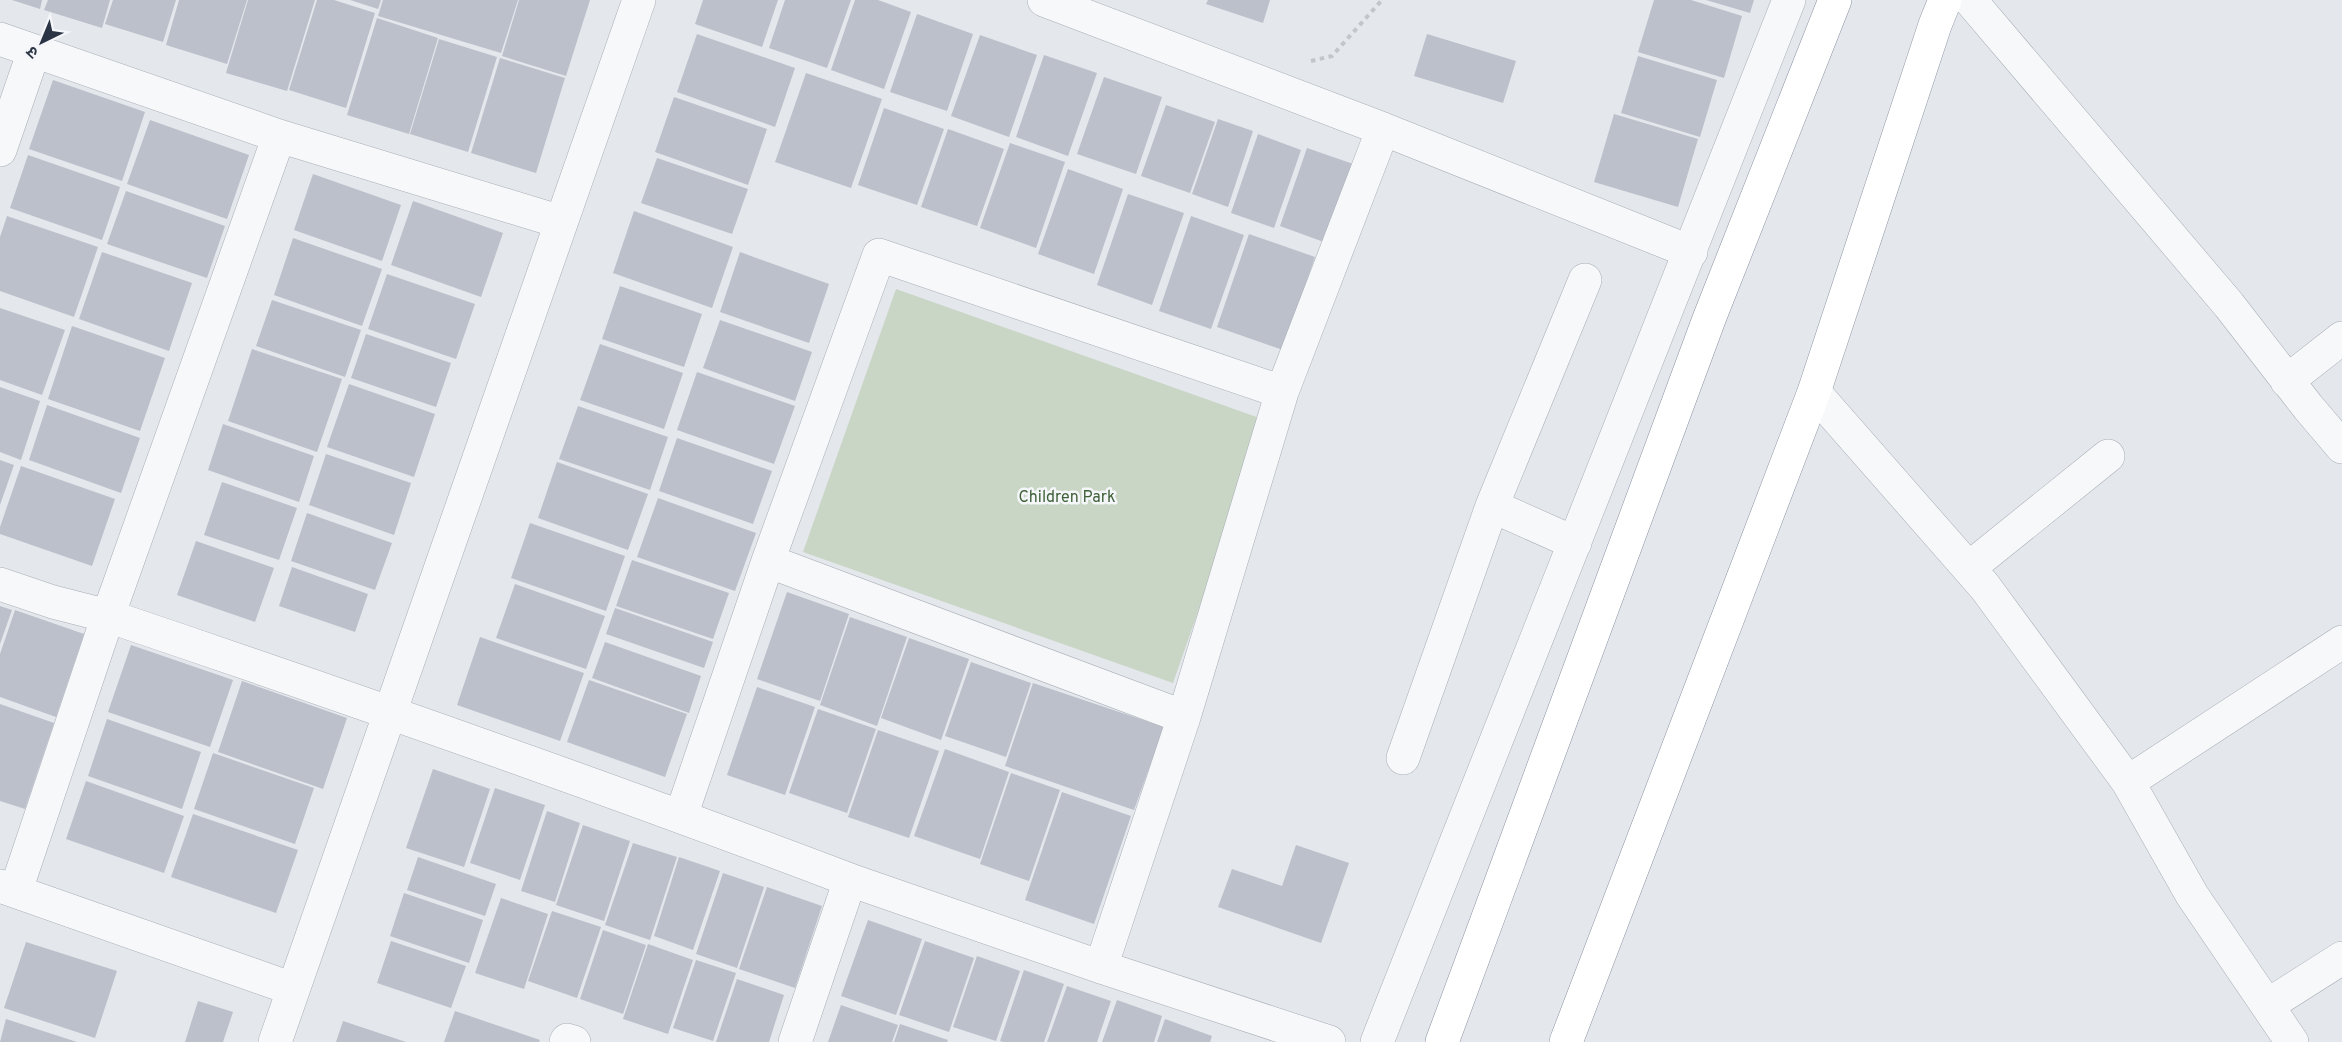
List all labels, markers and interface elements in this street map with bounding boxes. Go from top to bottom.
north arrow [12,12,72,72]
text: उ [22,41,43,62]
park label: Children Park [1019,488,1116,508]

